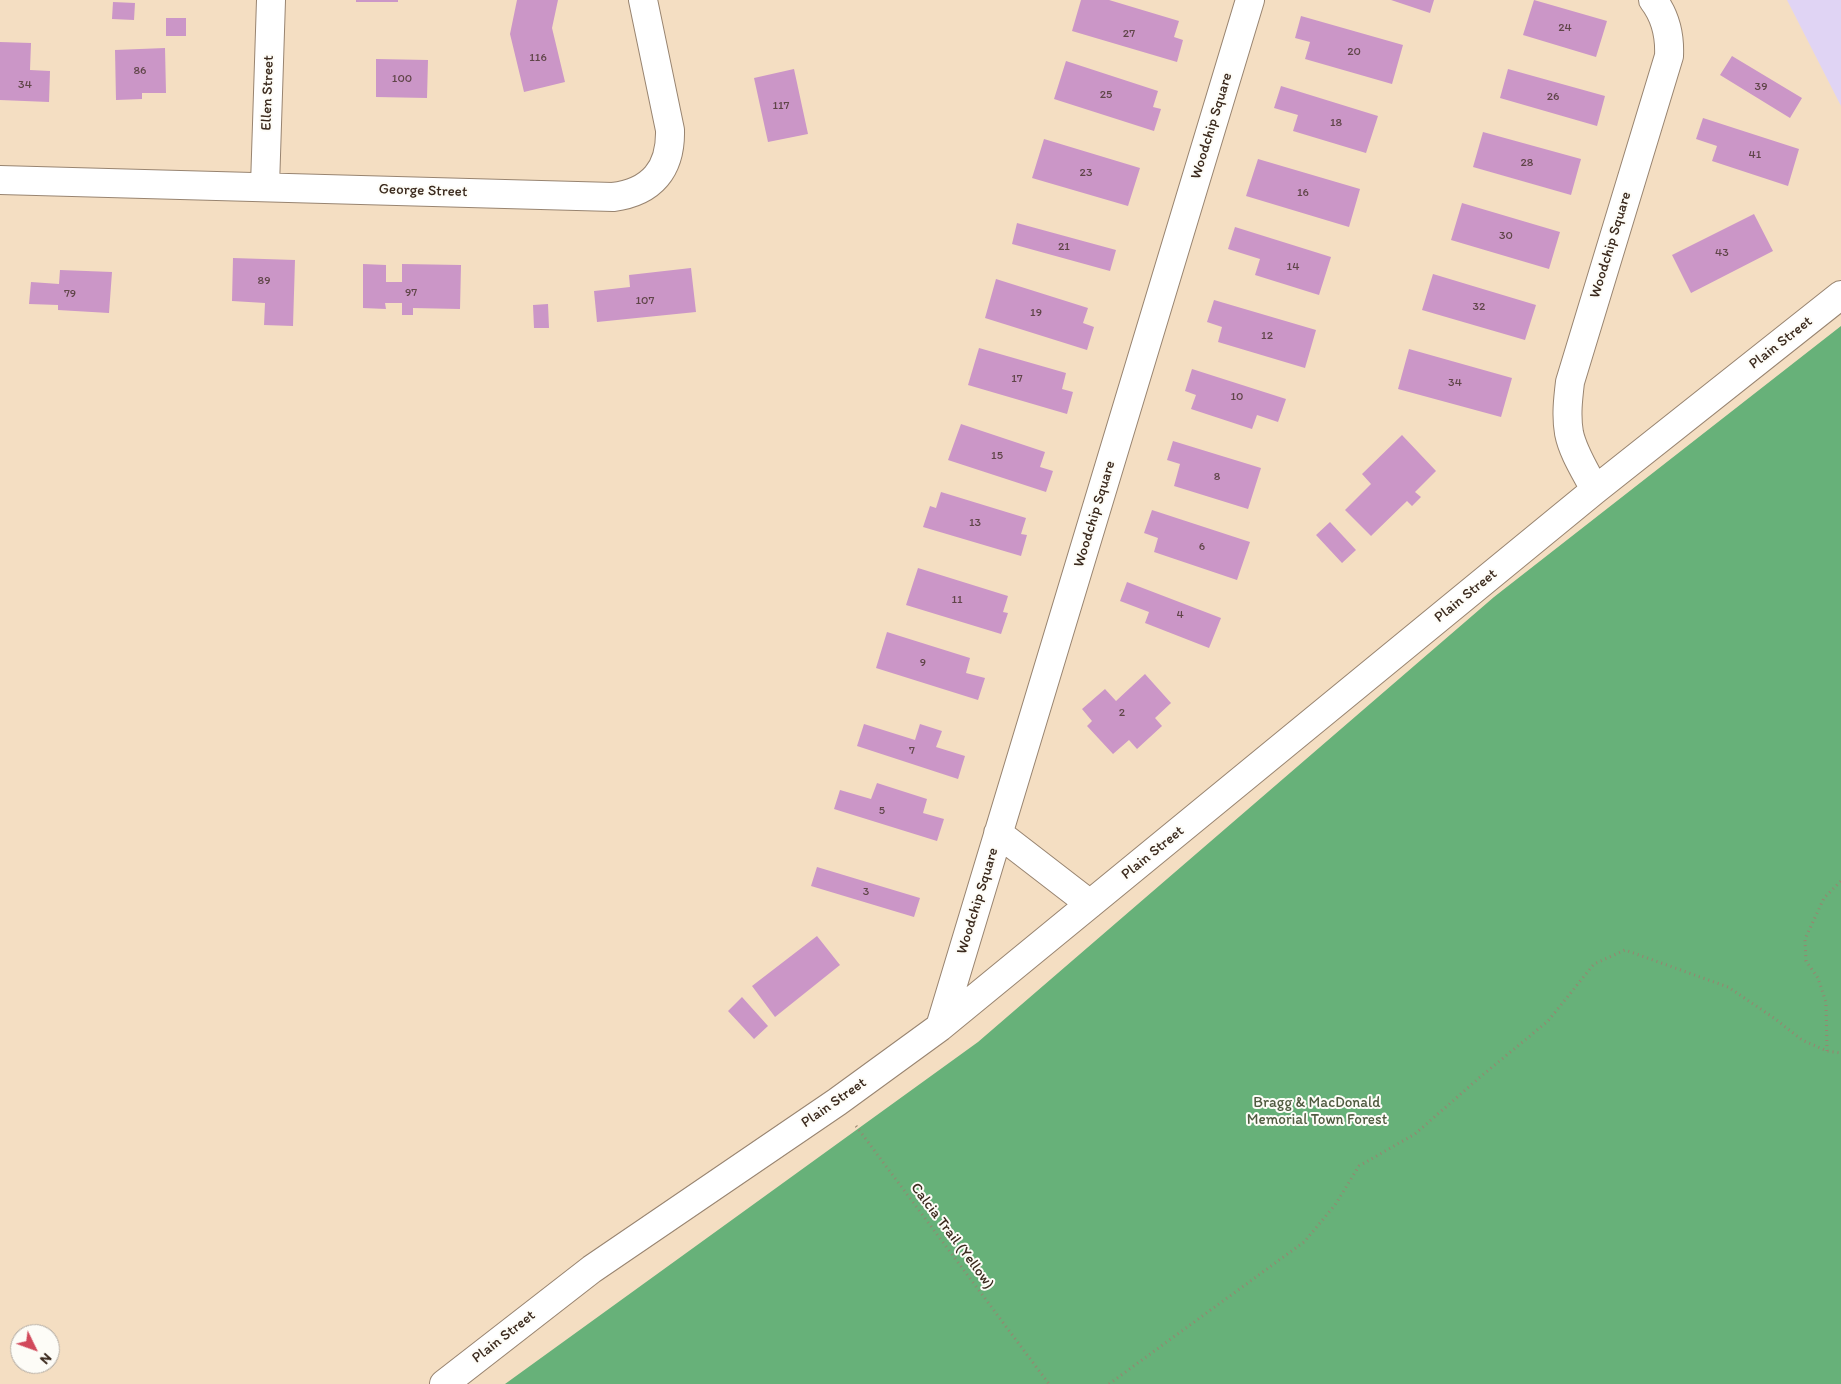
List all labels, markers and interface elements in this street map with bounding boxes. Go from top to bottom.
house number: 24 [1558,21,1572,35]
house number: 27 [1123,27,1135,41]
house number: 20 [1347,45,1361,59]
house number: 116 [529,51,547,65]
street label: Ellen Street [258,55,278,131]
house number: 86 [134,64,146,78]
street label: Woodchip Square [1187,71,1237,181]
house number: 100 [392,72,412,86]
house number: 34 [18,78,32,92]
house number: 39 [1755,80,1767,94]
house number: 25 [1100,88,1112,102]
house number: 26 [1547,90,1559,104]
house number: 117 [772,99,790,113]
house number: 18 [1330,116,1342,130]
house number: 41 [1749,148,1761,162]
house number: 28 [1521,156,1533,170]
house number: 23 [1080,166,1092,180]
street label: George Street [378,180,468,202]
house number: 16 [1297,186,1309,200]
street label: Woodchip Square [1586,190,1636,300]
house number: 30 [1499,229,1513,243]
house number: 21 [1058,240,1070,254]
house number: 43 [1715,246,1729,260]
house number: 14 [1287,260,1299,274]
house number: 89 [258,274,270,288]
house number: 97 [405,286,417,300]
house number: 79 [64,287,76,301]
house number: 107 [636,294,654,308]
house number: 32 [1473,300,1485,314]
house number: 19 [1030,306,1042,320]
street label: Plain Street [1746,313,1816,373]
house number: 12 [1261,329,1273,343]
house number: 17 [1011,372,1023,386]
house number: 34 [1448,376,1462,390]
house number: 10 [1231,390,1243,404]
house number: 15 [991,449,1003,463]
street label: Woodchip Square [1070,459,1120,569]
house number: 8 [1214,470,1220,484]
house number: 13 [969,516,981,530]
house number: 6 [1199,540,1205,554]
street label: Plain Street [1431,565,1501,627]
house number: 11 [951,593,963,607]
house number: 4 [1176,608,1184,622]
house number: 9 [920,656,926,670]
house number: 2 [1119,706,1125,720]
house number: 7 [909,744,915,758]
house number: 5 [879,804,885,818]
street label: Plain Street [1118,822,1188,884]
street label: Woodchip Square [953,846,1003,956]
house number: 3 [863,885,869,899]
street label: Plain Street [798,1074,870,1132]
park label: Bragg & MacDonald Memorial Town Forest [1247,1094,1387,1129]
street label: Calcia Trail (Yellow) [906,1180,998,1292]
street label: Plain Street [469,1307,539,1367]
north arrow [10,1324,60,1374]
text: N [36,1349,55,1368]

